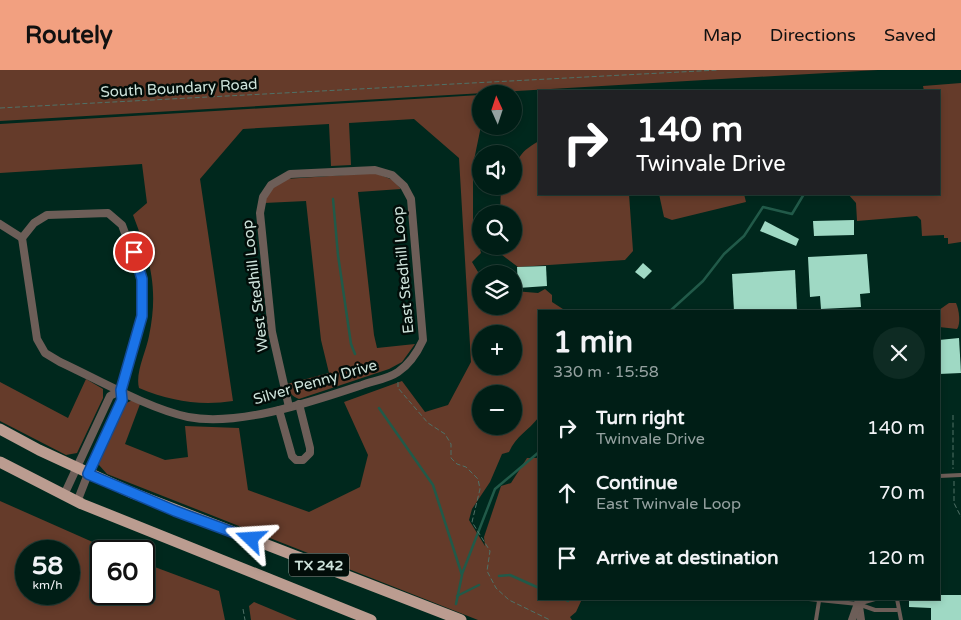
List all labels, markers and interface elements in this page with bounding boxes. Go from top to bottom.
text: Routely [25,21,113,50]
text: Map [703,24,742,46]
text: Directions [770,24,856,46]
text: Saved [884,24,936,46]
street label: South Boundary Road [100,75,258,101]
north arrow [472,85,522,135]
map controls [472,85,522,435]
text: 140 m [636,109,743,151]
icon: right [553,110,618,175]
button: sound [472,145,522,195]
text: Twinvale Drive [636,151,786,177]
button: search [472,205,522,255]
street label: East Stedhill Loop [388,206,418,334]
street label: West Stedhill Loop [238,219,272,353]
pin [113,231,155,273]
icon: arrive [120,238,148,266]
button: layers [472,265,522,315]
text: 1 min [553,324,633,361]
button: + [472,325,522,375]
button: close [873,327,925,379]
street label: Silver Penny Drive [251,356,379,408]
text: 330 m · 15:58 [553,362,659,382]
button: − [472,385,522,435]
text: Turn right [596,407,684,429]
icon: right [553,414,581,442]
text: 140 m [867,417,925,439]
text: Twinvale Drive [596,429,705,449]
text: Continue [596,472,678,494]
icon: ahead [553,479,581,507]
text: 70 m [879,482,925,504]
text: East Twinvale Loop [596,494,741,514]
position arrow [224,512,276,564]
speed limit sign: 60 [90,540,155,605]
icon: arrive [553,544,581,572]
text: Arrive at destination [596,547,779,569]
text: 120 m [867,547,925,569]
text: 58 [32,551,63,581]
road number: TX 242 [289,554,349,576]
text: km/h [32,578,63,592]

